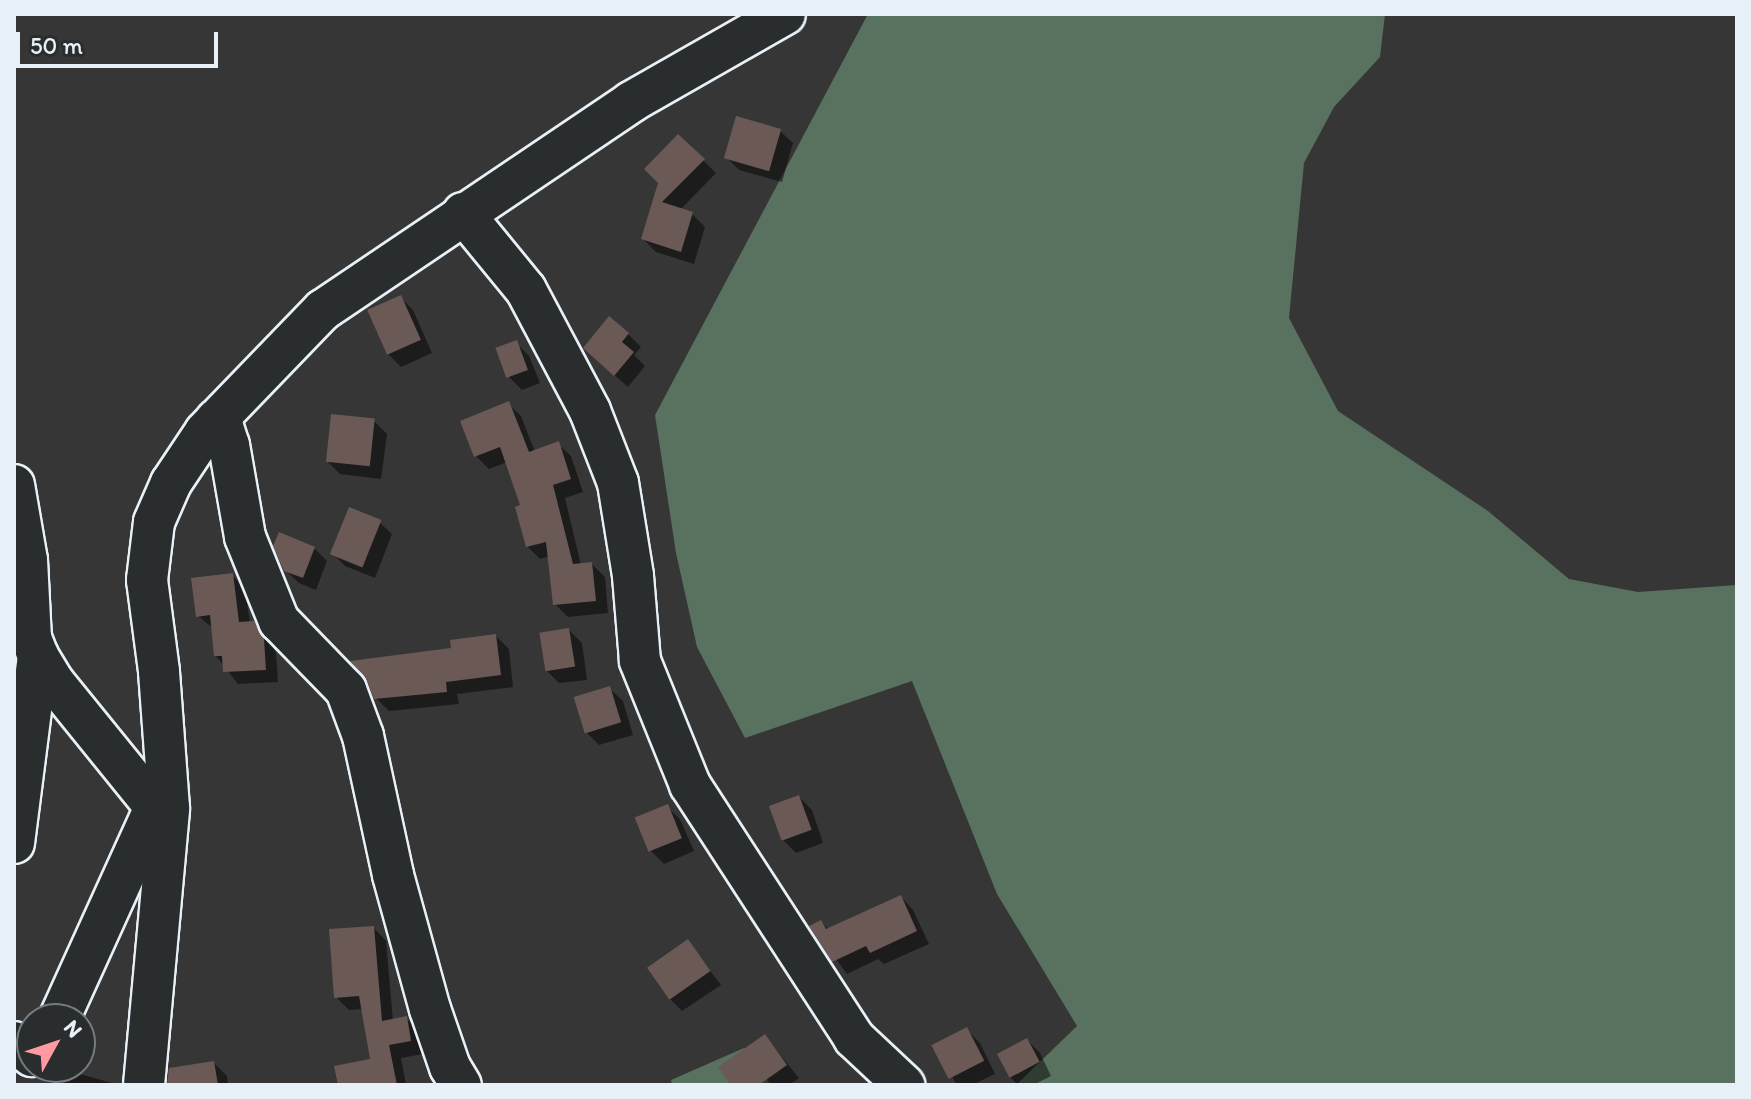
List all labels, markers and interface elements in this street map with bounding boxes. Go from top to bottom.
scale bar [20,16,222,66]
text: 50 m [30,31,83,60]
north arrow [16,1003,96,1083]
text: N [58,1014,88,1043]

